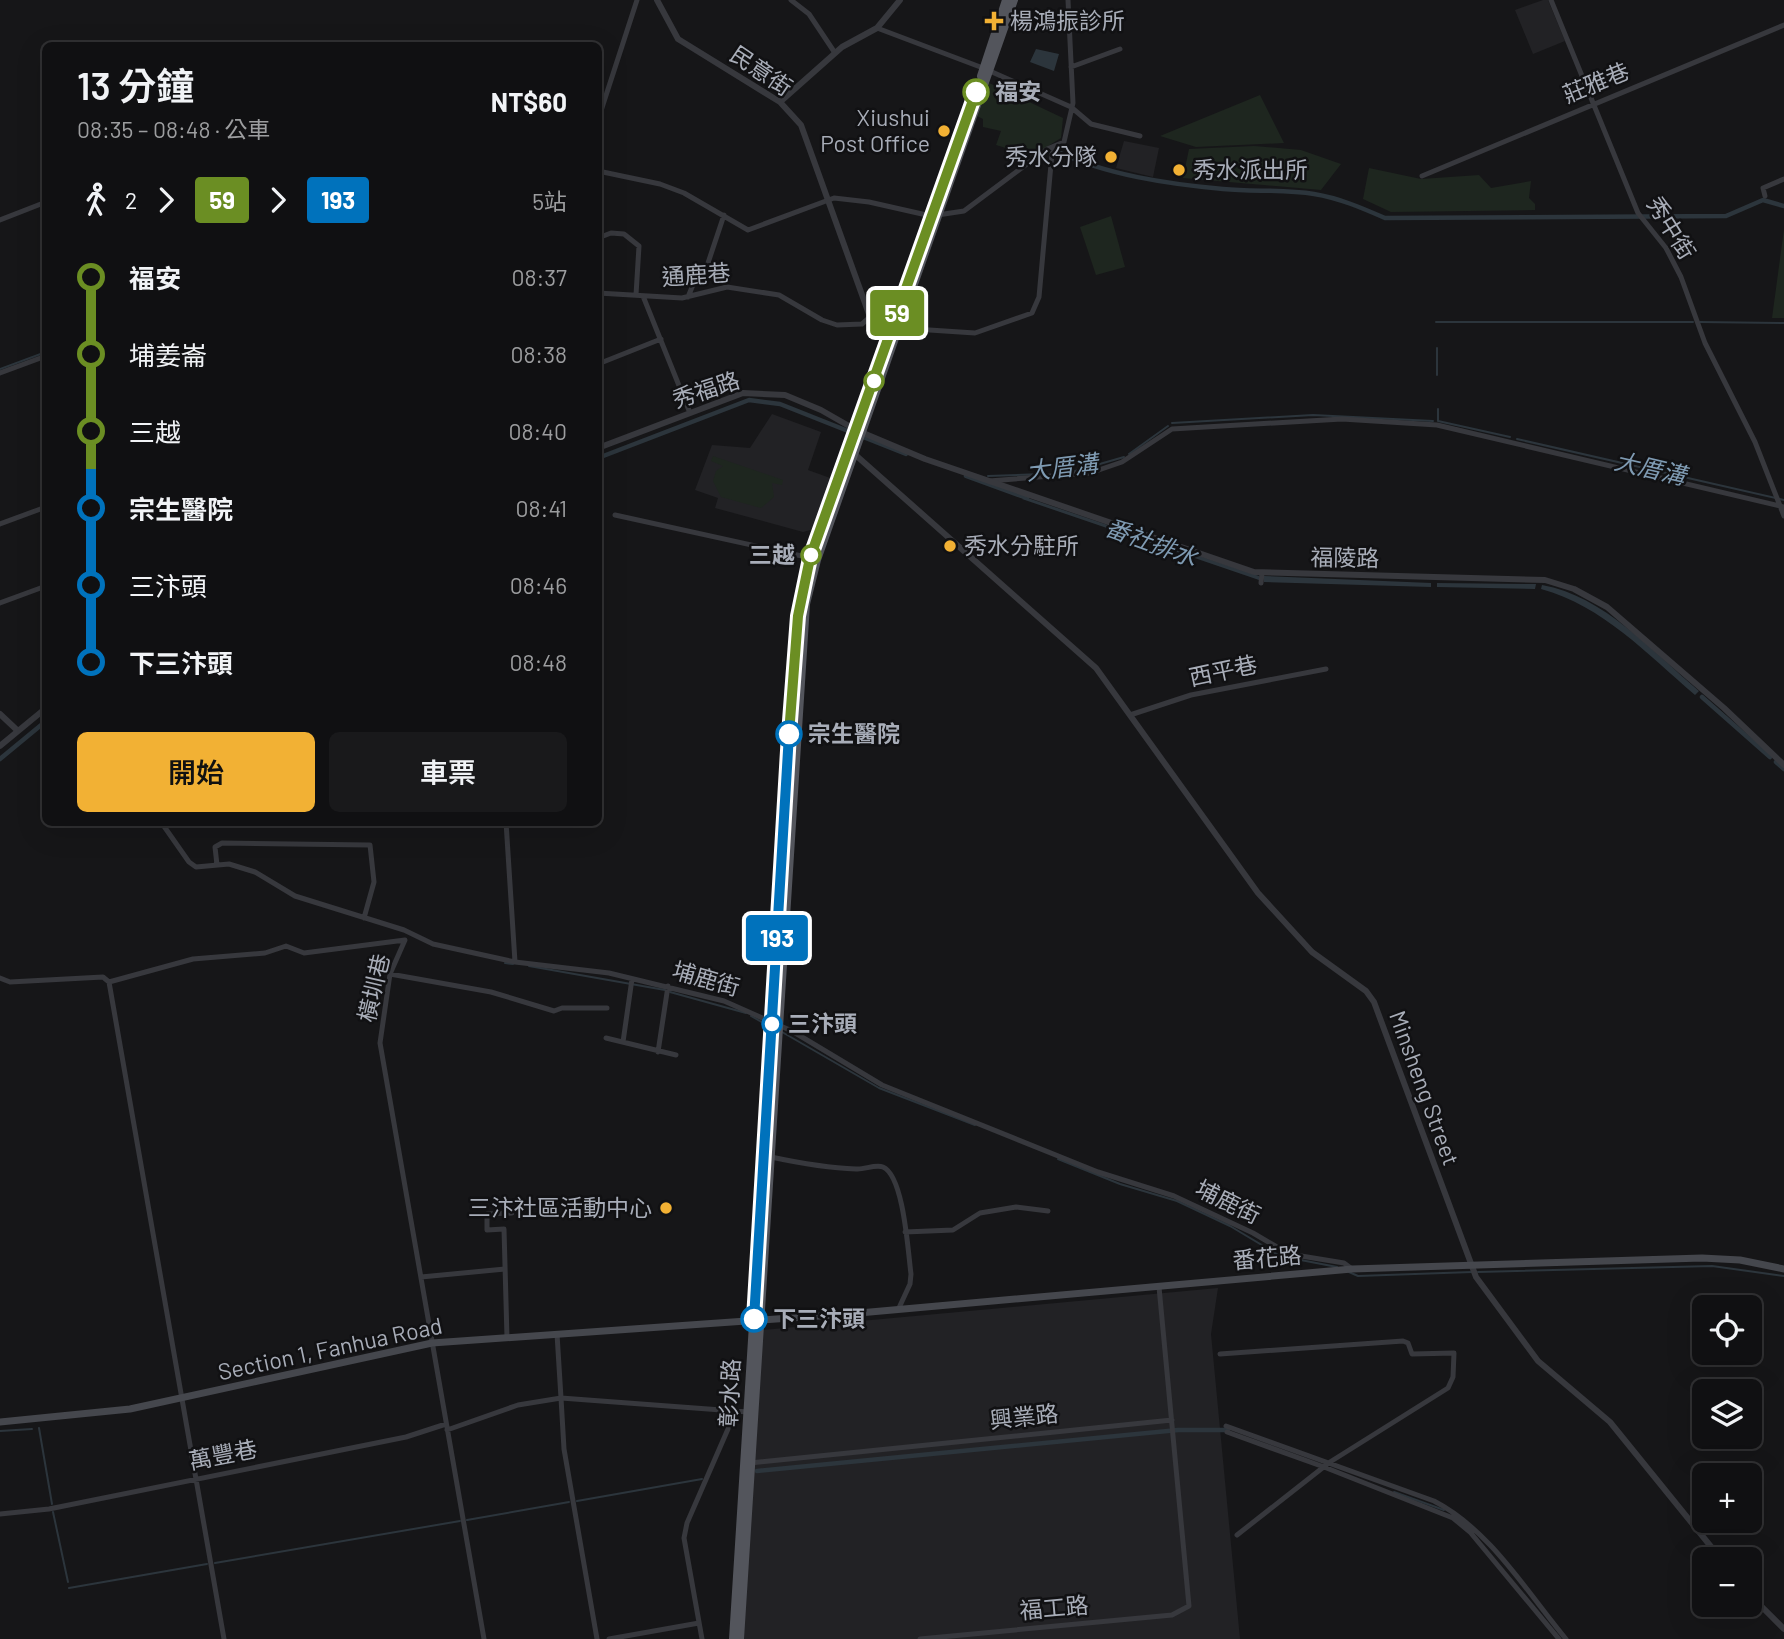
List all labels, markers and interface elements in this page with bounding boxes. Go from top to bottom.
place label: 楊鴻振診所 [1010,6,1125,34]
marker: 楊鴻振診所 [984,11,1004,31]
street label: 民意街 [725,39,798,101]
street label: 莊雅巷 [1558,56,1633,108]
text: 13 分鐘 [77,62,194,108]
place label: 福安 [995,77,1041,105]
marker: 福安 [963,79,989,105]
text: NT$60 [491,86,567,117]
place label: Xiushui Post Office [820,103,930,157]
text: 08:35 – 08:48 · 公車 [77,115,270,143]
marker: Xiushui Post Office [936,123,952,139]
place label: 秀水分隊 [1005,142,1097,170]
marker: 秀水分隊 [1103,149,1119,165]
place label: 秀水派出所 [1193,155,1308,183]
marker: 秀水派出所 [1171,162,1187,178]
icon: walk [77,181,115,219]
icon: forward [147,181,185,219]
icon: forward [259,181,297,219]
text: 59 [209,185,235,214]
text: 193 [321,185,355,214]
text: 2 [125,186,137,214]
text: 5站 [532,187,567,215]
street label: 秀中街 [1642,191,1702,264]
street label: 通鹿巷 [661,258,731,290]
text: 福安 [129,262,181,293]
text: 08:37 [512,263,567,291]
line badge: 59 [866,290,928,336]
text: 59 [884,298,910,327]
text: 埔姜崙 [129,339,207,370]
text: 08:38 [510,340,567,368]
street label: 秀福路 [669,365,743,413]
unlabelled marker [864,371,884,391]
text: 三越 [129,416,181,447]
text: 08:40 [509,417,567,445]
water label: 大厝溝 [1612,445,1692,490]
water label: 大厝溝 [1024,447,1102,485]
text: 宗生醫院 [129,493,233,524]
text: 08:41 [516,494,567,522]
water label: 番社排水 [1101,512,1203,572]
place label: 秀水分駐所 [964,531,1079,559]
marker: 秀水分駐所 [942,538,958,554]
place label: 三越 [749,540,795,568]
street label: 福陵路 [1310,542,1380,572]
marker: 三越 [801,545,821,565]
text: 三汴頭 [129,570,207,601]
text: 08:46 [510,571,567,599]
text: 下三汴頭 [129,647,233,678]
text: 08:48 [510,648,567,676]
street label: 西平巷 [1186,649,1259,691]
place label: 宗生醫院 [808,719,900,747]
marker: 宗生醫院 [776,721,802,747]
button: 開始 [77,732,315,812]
button: 車票 [329,732,567,812]
line badge: 193 [737,915,817,961]
text: 193 [760,923,794,952]
street label: 橫圳巷 [352,951,394,1025]
street label: 埔鹿街 [669,955,743,1001]
street label: Minsheng Street [1384,1007,1466,1169]
place label: 三汴頭 [788,1009,857,1037]
marker: 三汴頭 [762,1014,782,1034]
street label: 埔鹿街 [1191,1173,1266,1229]
place label: 三汴社區活動中心 [468,1193,652,1221]
marker: 三汴社區活動中心 [658,1200,674,1216]
street label: 番花路 [1231,1240,1303,1274]
map controls [1692,1295,1762,1617]
button: locate [1692,1295,1762,1365]
place label: 下三汴頭 [773,1304,865,1332]
marker: 下三汴頭 [741,1306,767,1332]
street label: Section 1, Fanhua Road [215,1311,444,1385]
street label: 彰水路 [713,1358,745,1428]
button: layers [1692,1379,1762,1449]
street label: 興業路 [988,1398,1060,1434]
street label: 萬豐巷 [186,1434,259,1474]
button: + [1692,1463,1762,1533]
button: − [1692,1547,1762,1617]
street label: 福工路 [1018,1590,1090,1624]

